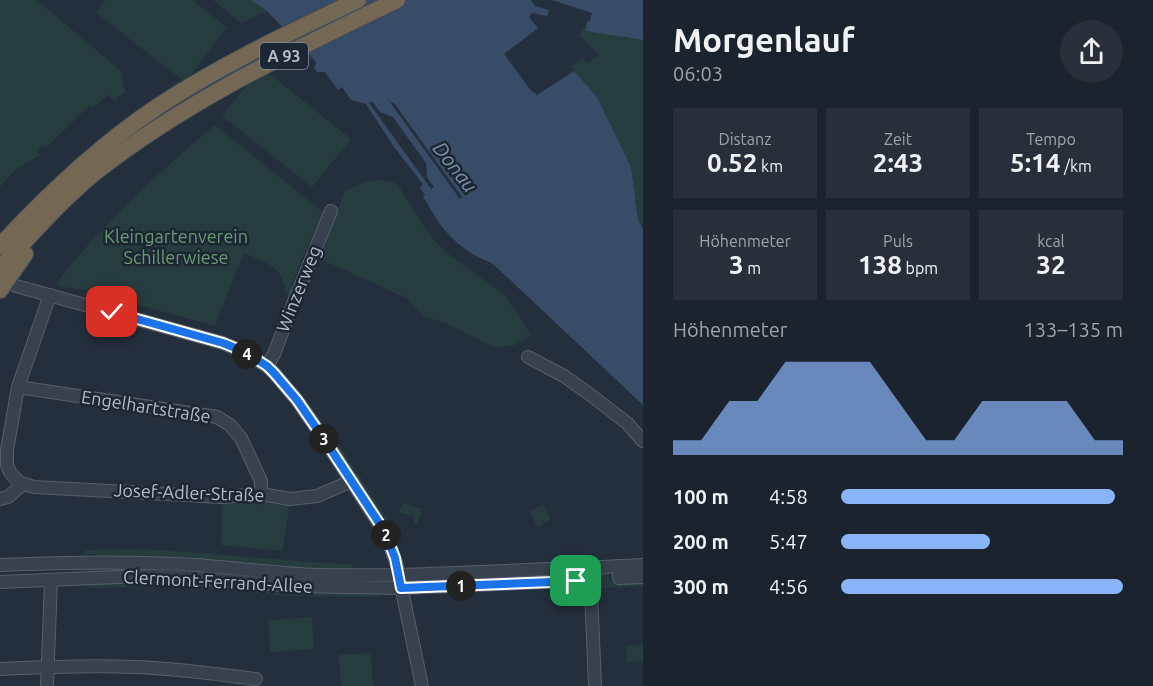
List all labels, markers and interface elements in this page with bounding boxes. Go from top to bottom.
button: share [1060,20,1123,83]
text: Morgenlauf [673,21,855,58]
road number: A 93 [260,43,308,69]
text: 06:03 [673,62,723,85]
text: Distanz [718,130,772,148]
text: Zeit [884,130,912,148]
text: Tempo [1026,130,1076,148]
water label: Donau [429,137,482,197]
text: 0.52 [707,148,757,177]
text: 2:43 [873,148,923,177]
text: 5:14 [1010,148,1060,177]
text: km [757,157,783,175]
text: /km [1060,157,1092,175]
park label: Kleingartenverein Schillerwiese [104,226,248,267]
text: Höhenmeter [699,232,791,250]
text: Puls [883,232,913,250]
text: kcal [1037,232,1065,250]
street label: Winzerweg [272,243,324,335]
text: 3 [729,250,744,279]
text: 138 [858,250,902,279]
text: 32 [1036,250,1066,279]
text: m [744,259,761,277]
text: bpm [902,259,938,277]
pin [86,286,137,337]
icon: check [95,295,128,328]
text: Höhenmeter [673,318,787,341]
text: 133–135 m [1024,318,1123,341]
pin: 4 [232,339,262,369]
text: 4 [242,345,252,363]
street label: Engelhartstraße [80,386,212,426]
pin: 3 [309,424,339,454]
text: 3 [319,430,329,448]
street label: Josef-Adler-Straße [113,479,265,505]
text: 100 m [673,485,729,508]
text: 4:58 [769,485,808,508]
pin: 2 [371,520,401,550]
text: 2 [381,526,391,544]
text: 200 m [673,530,729,553]
text: 5:47 [769,530,808,553]
pin [550,555,601,606]
icon: arrive [559,564,592,597]
street label: Clermont-Ferrand-Allee [123,566,313,596]
pin: 1 [446,571,476,601]
text: 300 m [673,575,729,598]
text: 4:56 [769,575,808,598]
text: 1 [456,577,466,595]

